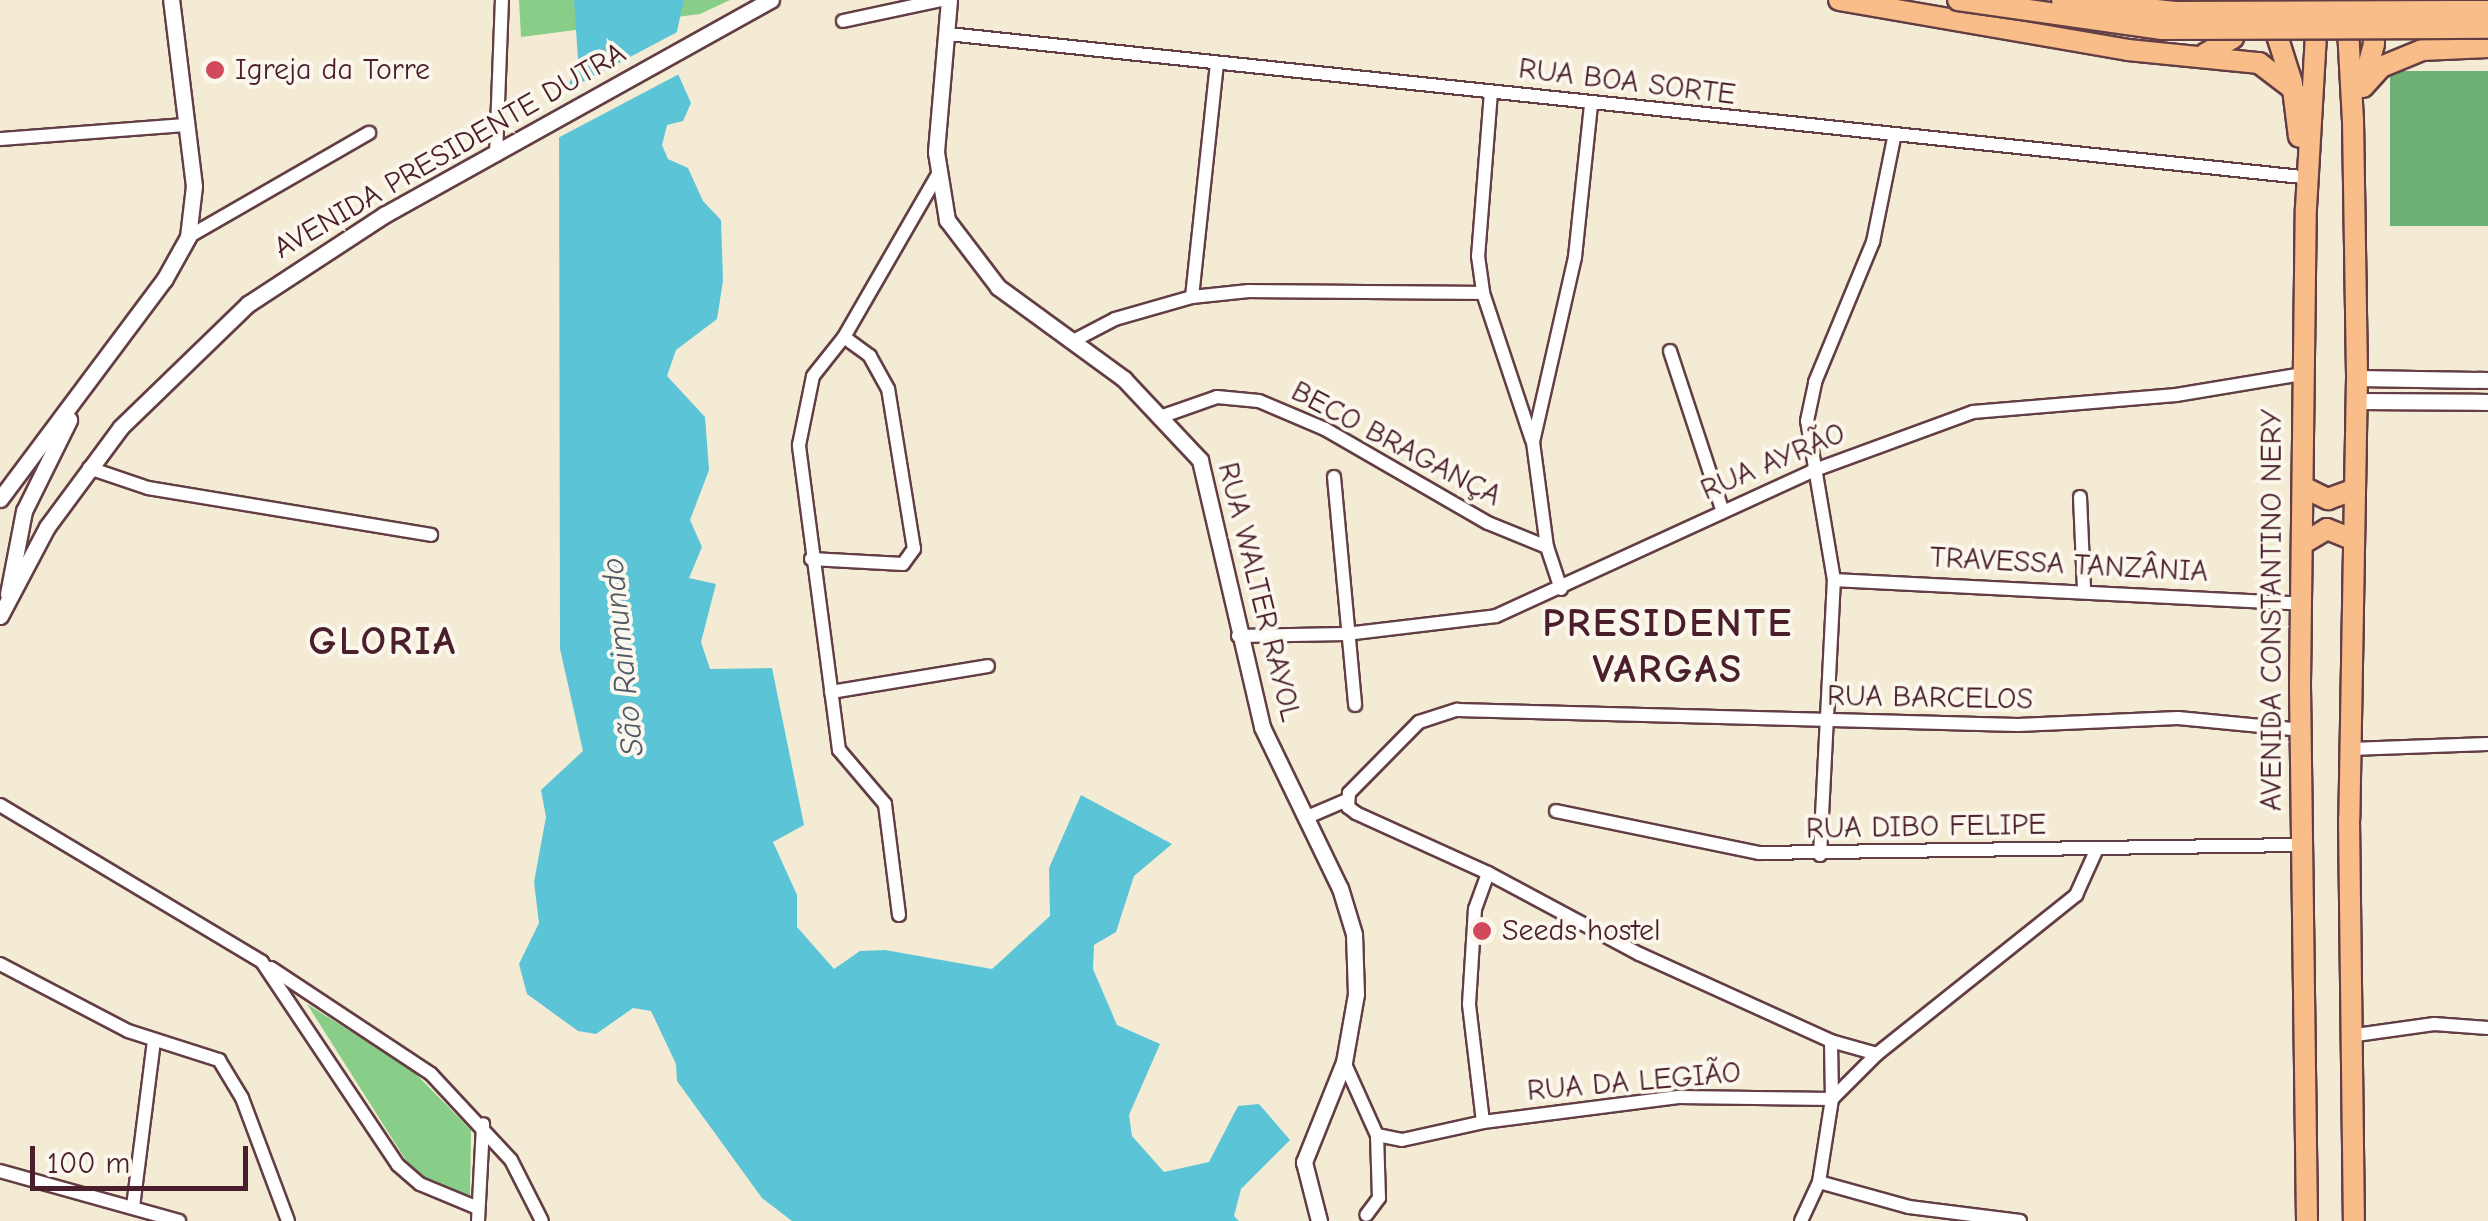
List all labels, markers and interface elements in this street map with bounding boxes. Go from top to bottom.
street label: AVENIDA PRESIDENTE DUTRA [268,35,632,267]
street label: RUA BOA SORTE [1516,51,1738,113]
place label: Igreja da Torre [235,52,430,88]
marker: Igreja da Torre [204,59,226,81]
street label: BECO BRAGANÇA [1285,374,1507,514]
street label: AVENIDA CONSTANTINO NERY [2254,409,2290,811]
street label: RUA AYRÃO [1695,415,1851,509]
street label: RUA WALTER RAYOL [1209,459,1309,725]
street label: TRAVESSA TANZÂNIA [1929,540,2209,590]
water label: São Raimundo [593,556,653,758]
district label: PRESIDENTE VARGAS [1542,599,1794,693]
district label: GLORIA [308,617,458,665]
street label: RUA BARCELOS [1827,678,2033,718]
street label: RUA DIBO FELIPE [1806,807,2046,847]
place label: Seeds hostel [1502,913,1661,949]
marker: Seeds hostel [1471,920,1493,942]
street label: RUA DA LEGIÃO [1526,1055,1742,1109]
scale bar [35,1126,252,1188]
text: 100 m [47,1146,130,1181]

